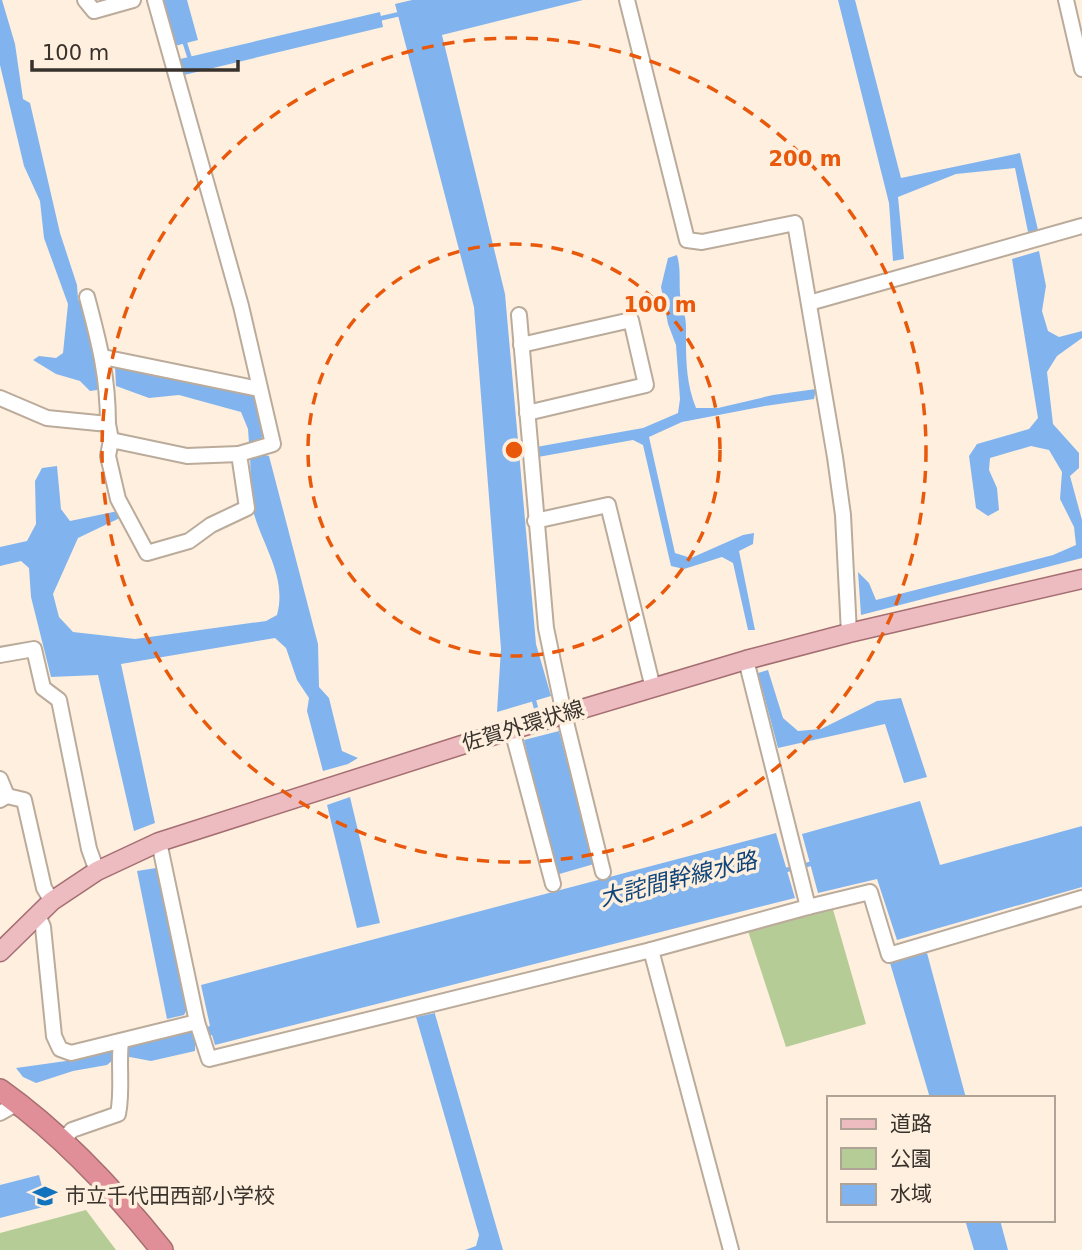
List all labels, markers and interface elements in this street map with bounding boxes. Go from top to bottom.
scale bar [32,28,238,72]
text: 100 m [42,41,109,65]
text: 200 m [768,147,842,171]
text: 100 m [623,293,697,317]
centre of rings [502,438,526,462]
street label: 佐賀外環状線 [459,696,587,756]
water label: 大詫間幹線水路 [597,846,761,911]
legend [827,1096,1054,1222]
text: 道路 [890,1112,932,1136]
text: 公園 [890,1147,932,1171]
school or university icon: 市立千代田西部小学校 [31,1182,59,1210]
text: 水域 [890,1182,932,1206]
place label: 市立千代田西部小学校 [65,1184,275,1208]

